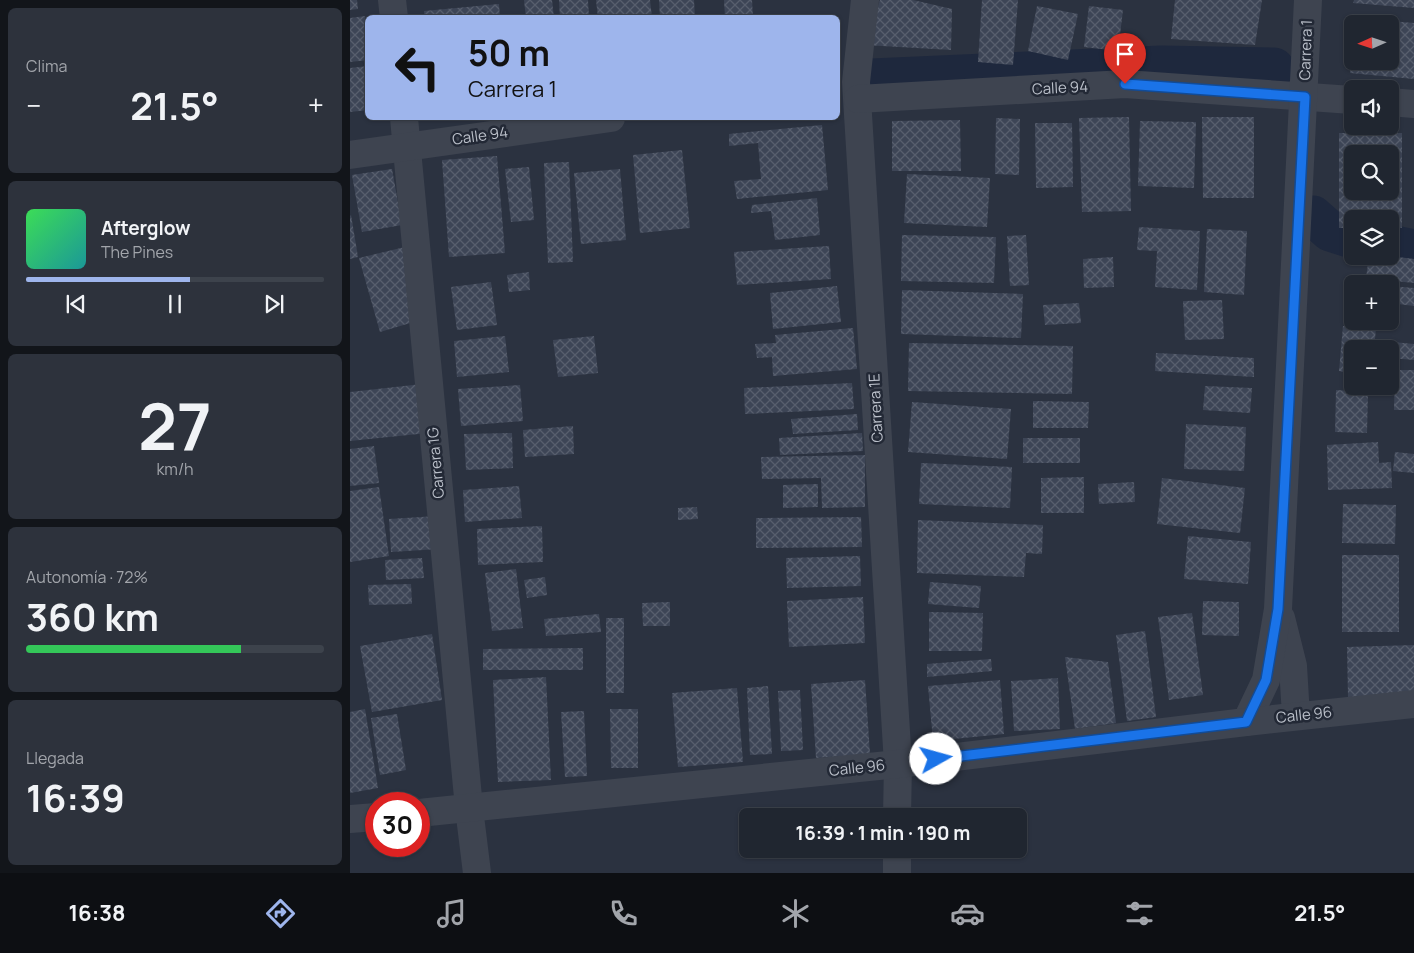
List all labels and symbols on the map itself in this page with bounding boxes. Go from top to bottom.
north arrow [1344,15,1399,70]
street label: Carrera 1 [1294,19,1317,81]
pin [1104,33,1146,84]
street label: Calle 94 [1031,76,1089,99]
street label: Calle 94 [451,121,509,150]
street label: Carrera 1E [863,373,888,443]
street label: Carrera 1G [422,426,449,500]
street label: Calle 96 [1275,701,1333,728]
position arrow [909,732,961,784]
street label: Calle 96 [828,754,886,781]
speed limit sign: 30 [365,792,430,857]

